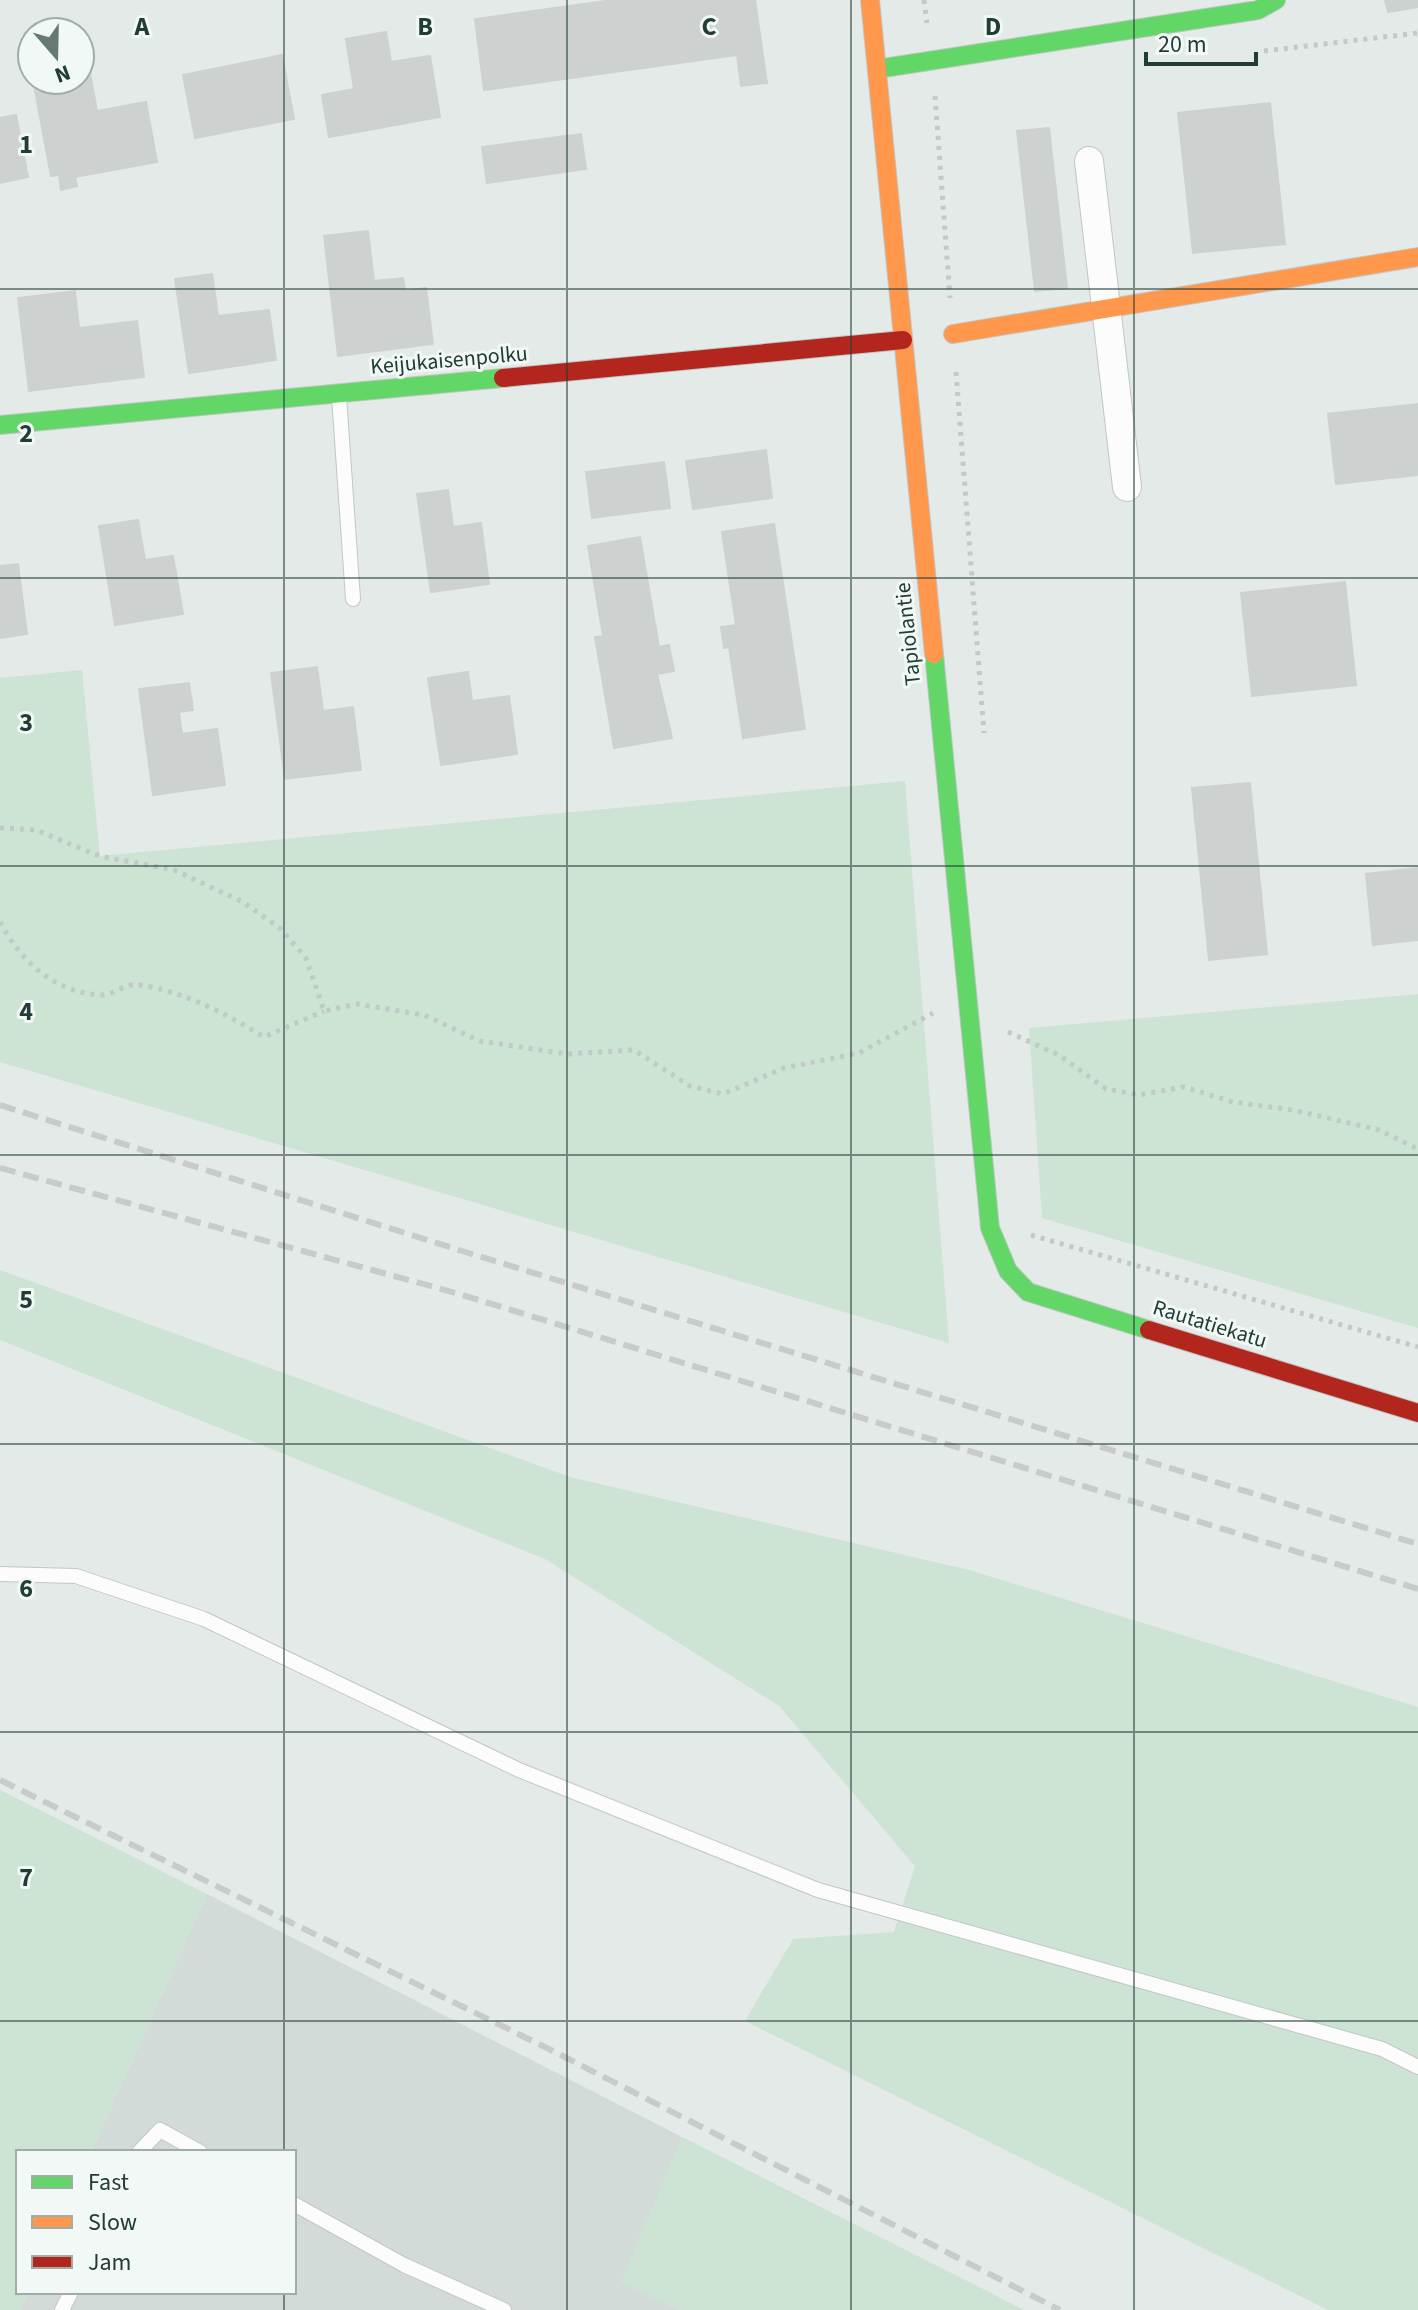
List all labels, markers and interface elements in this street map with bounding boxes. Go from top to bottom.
text: A [134,8,151,45]
text: B [417,8,433,45]
text: C [701,8,717,45]
text: D [985,8,1001,45]
north arrow [16,16,96,96]
scale bar [1146,16,1256,66]
text: 20 m [1158,27,1207,62]
text: N [50,56,75,91]
text: 1 [19,126,33,163]
street label: Keijukaisenpolku [369,337,529,383]
text: 2 [19,415,33,452]
street label: Tapiolantie [887,581,929,687]
text: 3 [19,704,33,741]
text: 4 [19,993,33,1030]
text: 5 [19,1281,33,1318]
street label: Rautatiekatu [1149,1291,1271,1357]
text: 6 [19,1570,33,1607]
text: 7 [19,1859,33,1896]
legend [16,2150,296,2294]
text: Fast [88,2165,129,2200]
text: Slow [88,2205,137,2240]
text: Jam [88,2245,132,2280]

